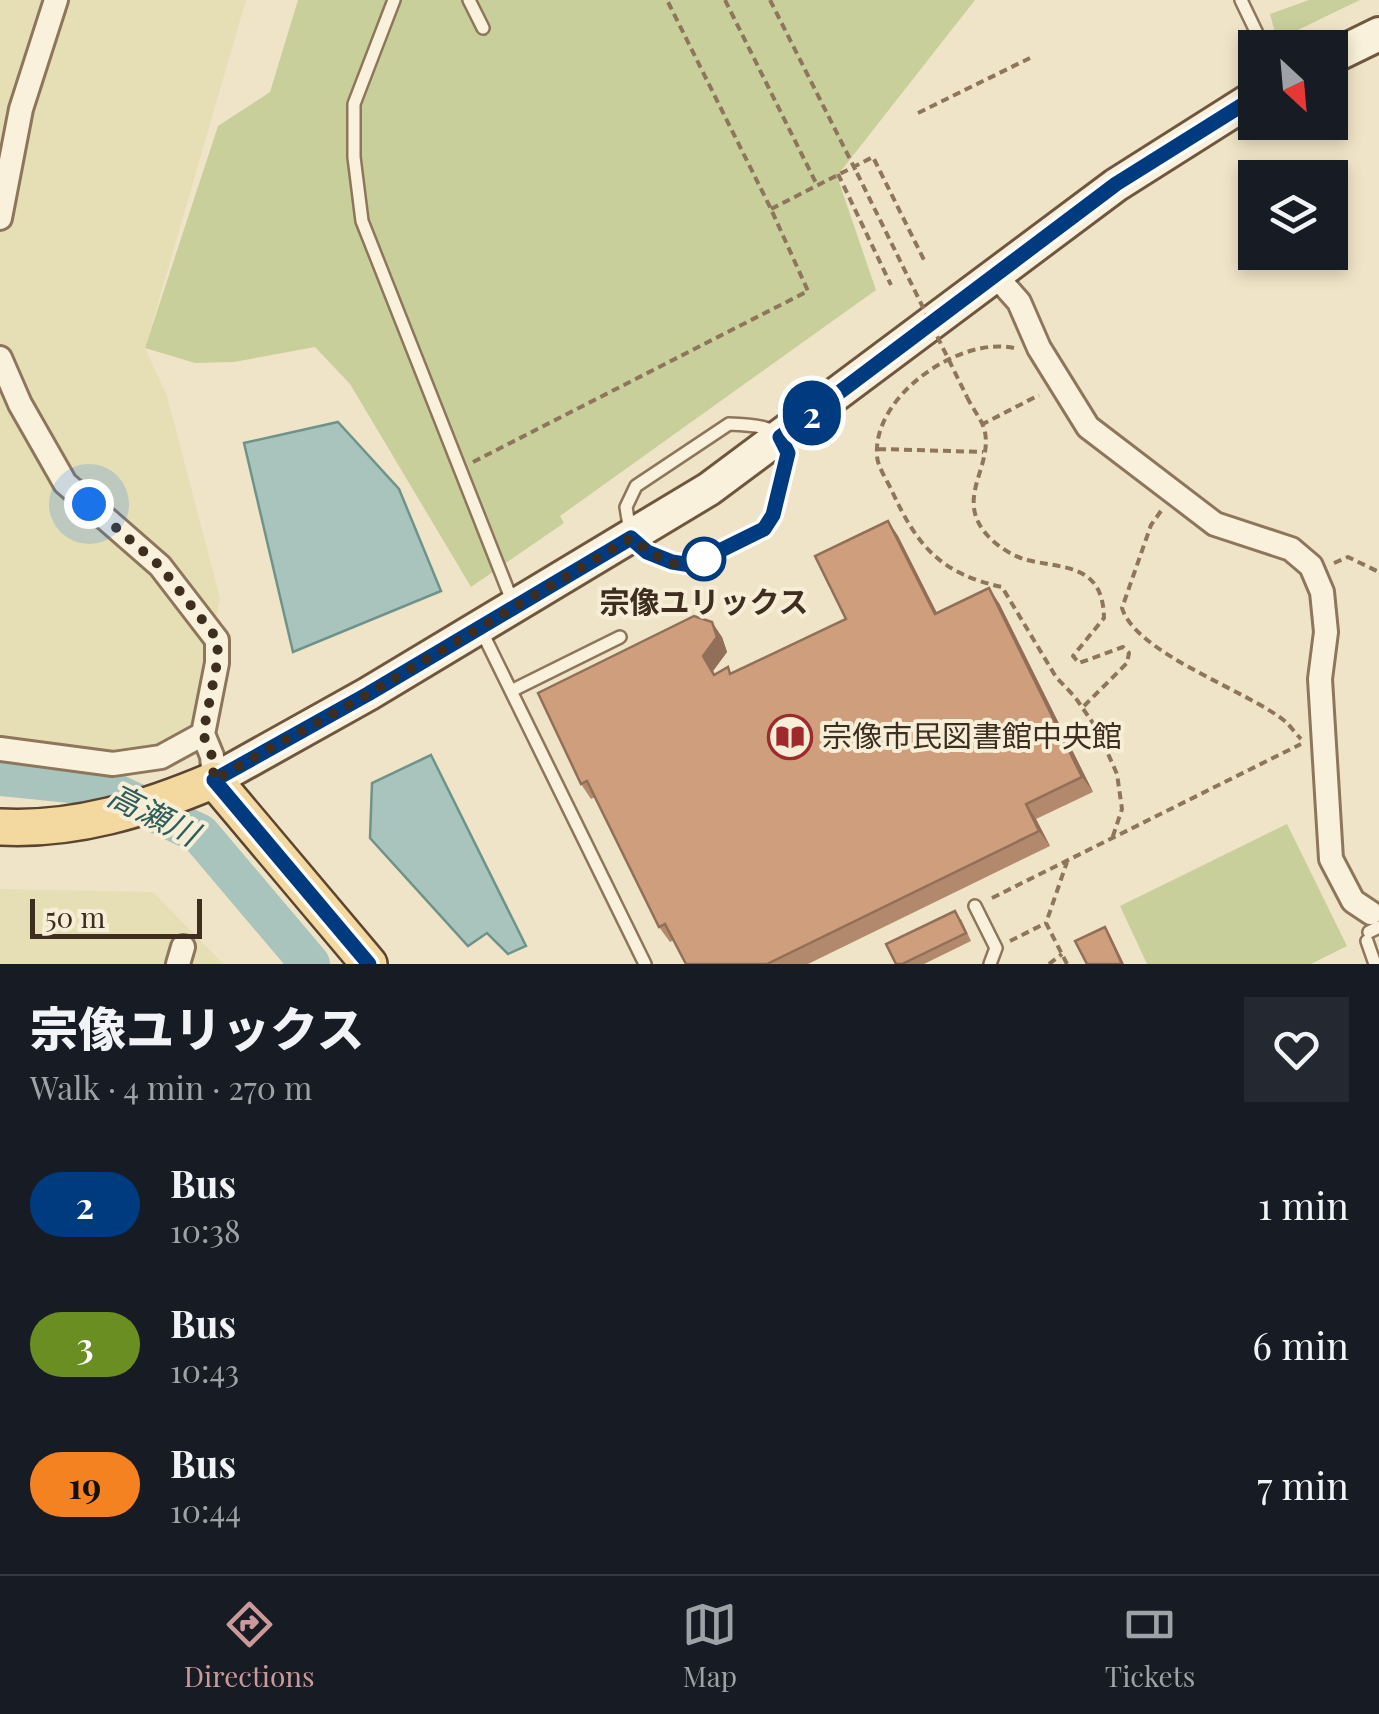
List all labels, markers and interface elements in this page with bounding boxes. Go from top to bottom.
north arrow [1238,30,1348,140]
map controls [1238,30,1348,270]
button: layers [1238,160,1348,270]
line badge: 2 [780,380,844,446]
text: 2 [803,390,821,437]
your location [64,479,114,529]
marker: 宗像ユリックス [683,538,725,580]
place label: 宗像ユリックス [599,581,809,621]
library icon: 宗像市民図書館中央館 [767,714,813,760]
place label: 宗像市民図書館中央館 [822,715,1122,755]
water label: 高瀬川 [102,772,209,855]
scale bar [30,894,202,938]
text: 50 m [45,898,105,935]
text: 宗像ユリックス [30,995,365,1059]
button: heart [1244,997,1349,1102]
text: Walk · 4 min · 270 m [30,1065,312,1108]
text: Bus [170,1157,236,1208]
text: 1 min [1258,1179,1349,1230]
text: 2 [76,1181,94,1228]
text: 10:38 [170,1208,241,1251]
text: Bus [170,1297,236,1348]
text: 6 min [1252,1319,1349,1370]
text: 3 [76,1321,94,1368]
text: 10:43 [170,1348,239,1391]
text: Bus [170,1437,236,1488]
text: 7 min [1257,1459,1349,1510]
text: 19 [69,1461,101,1508]
text: 10:44 [170,1488,241,1531]
tab: Directions [184,1597,315,1694]
tab: Map [682,1597,737,1694]
tab: Tickets [1105,1597,1195,1694]

